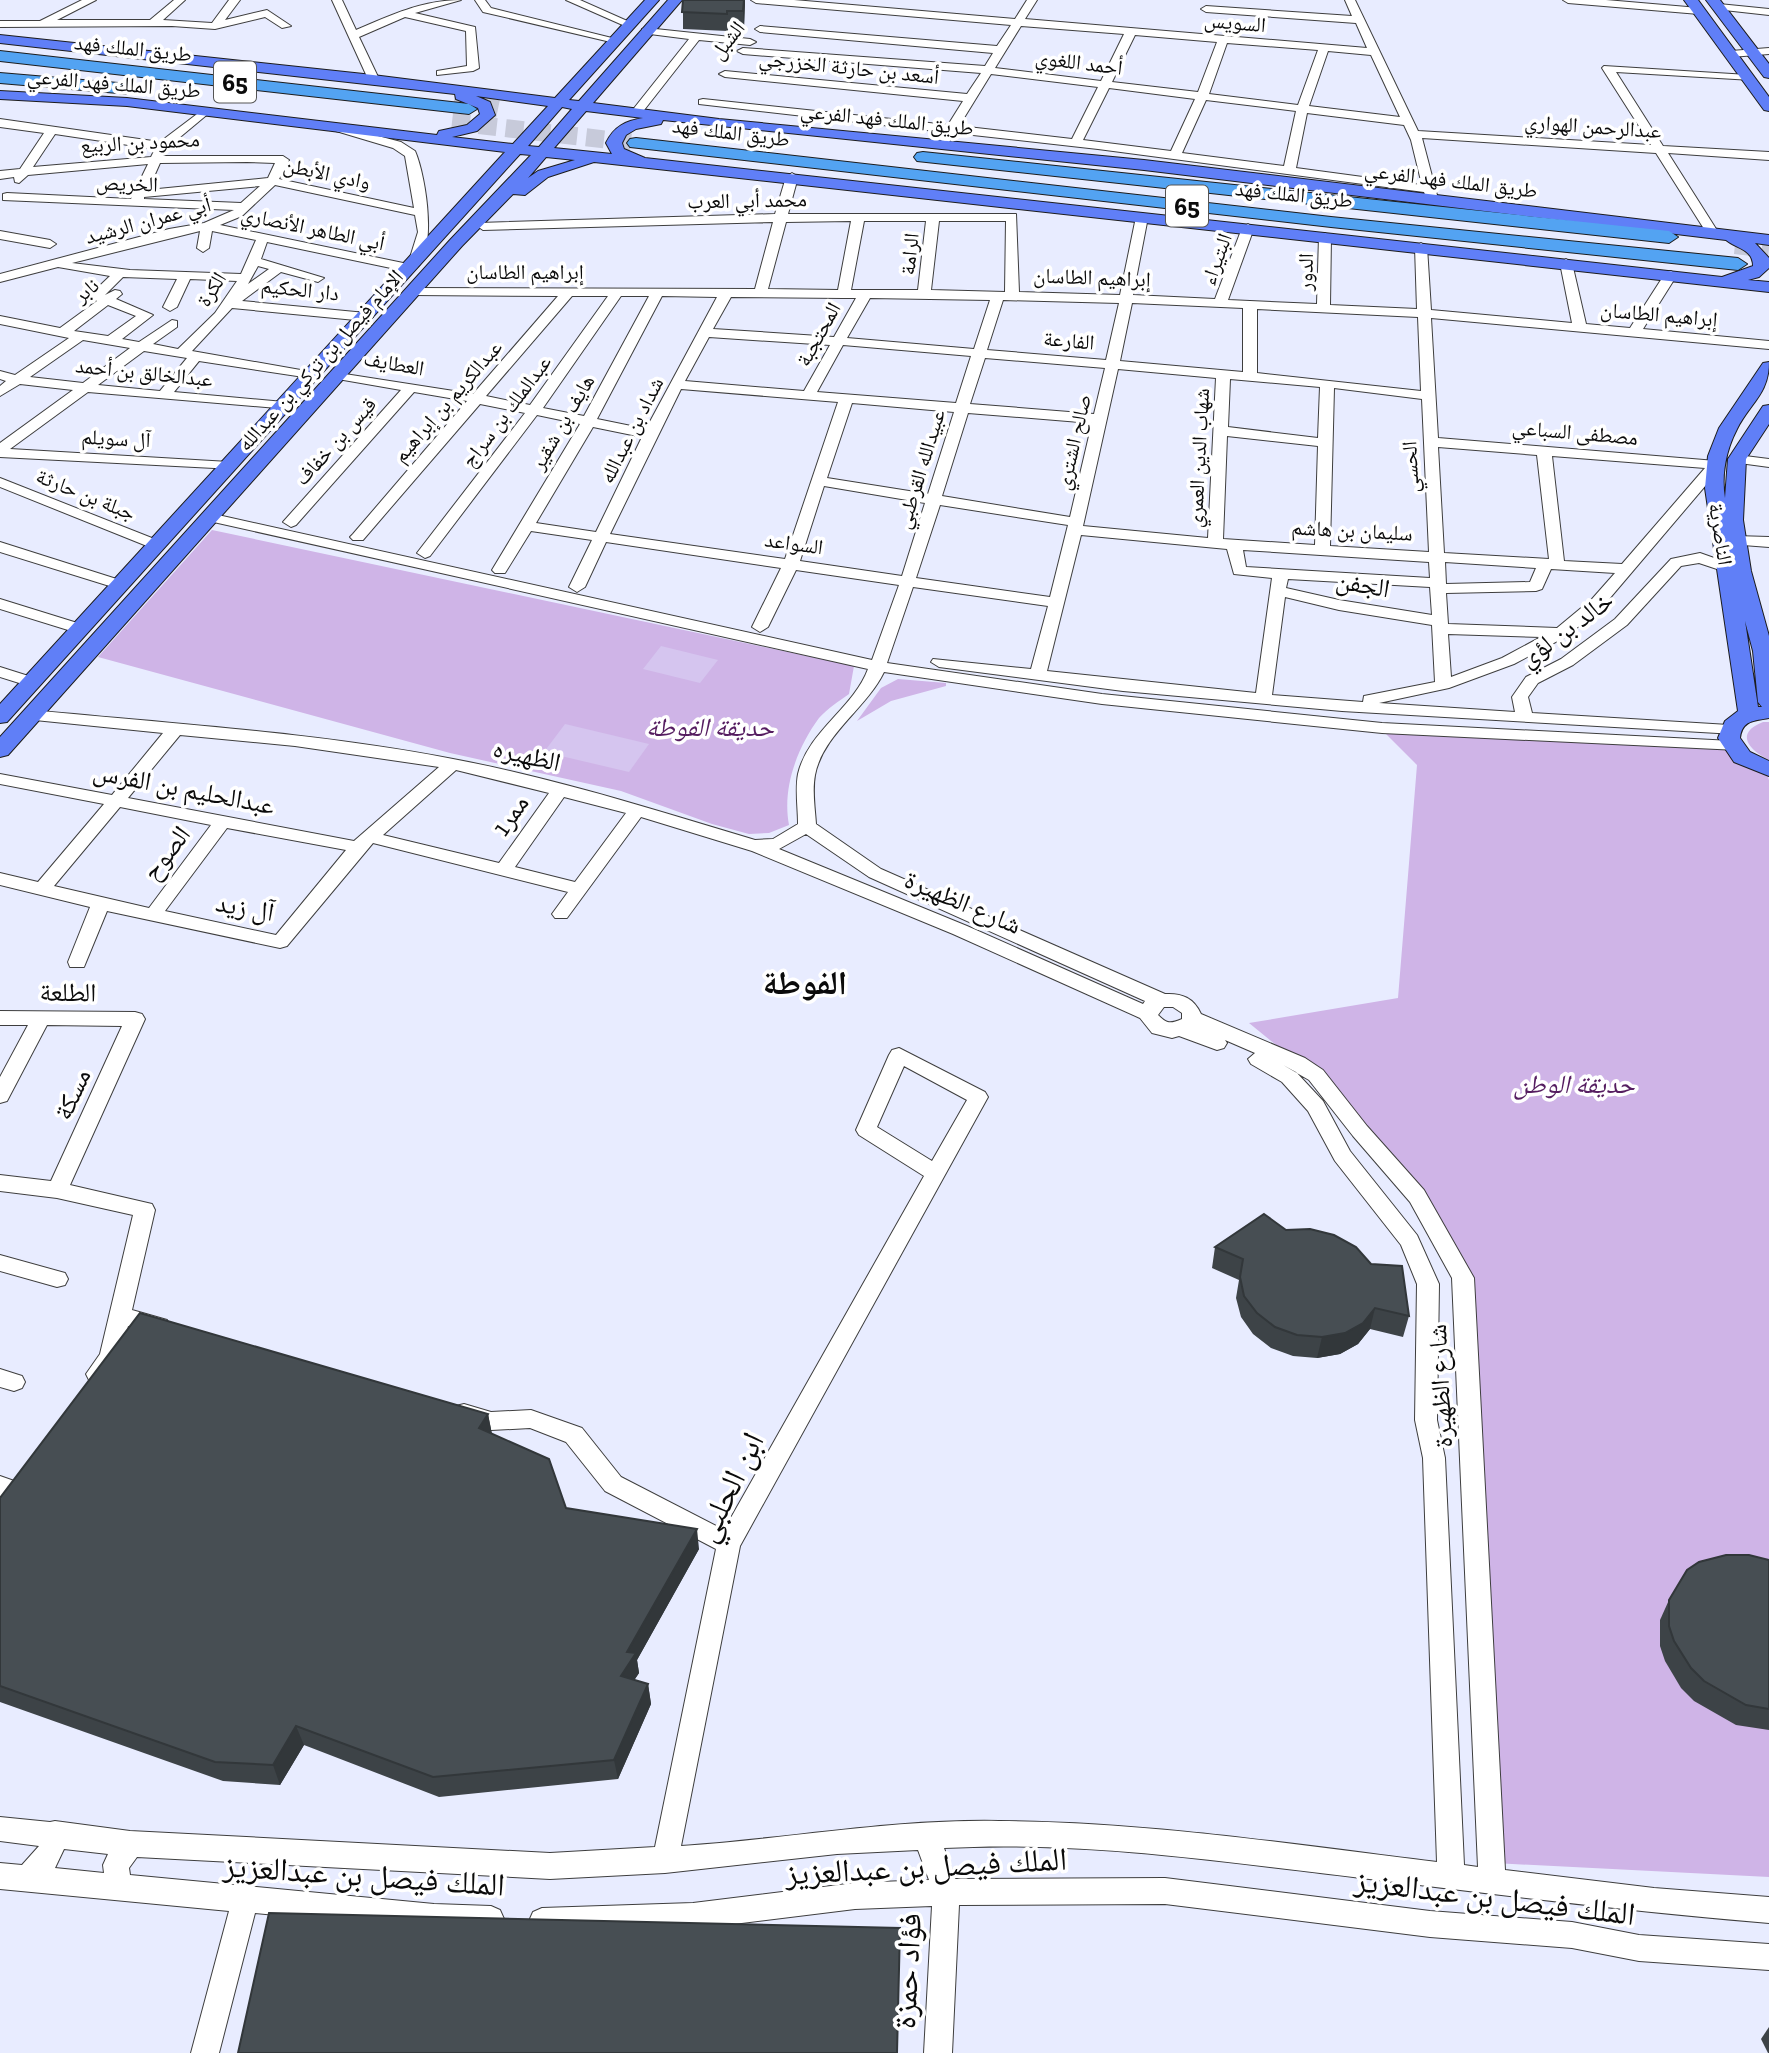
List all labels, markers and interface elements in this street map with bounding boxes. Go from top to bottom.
street label: السويس [1203,7,1267,38]
street label: الشبل [704,16,751,65]
street label: طريق الملك فهد [73,29,193,68]
street label: أحمد اللغوي [1033,44,1124,84]
street label: أسعد بن حارثة الخزرجي [757,45,940,93]
road number: 65 [214,61,256,102]
street label: طريق الملك فهد الفرعي [26,63,202,107]
street label: طريق الملك فهد الفرعي [799,97,975,145]
street label: عبدالرحمن الهواري [1523,109,1663,148]
street label: طريق الملك فهد [671,112,791,153]
street label: محمود بن الربيع [80,126,200,159]
street label: وادي الأبطن [280,152,373,199]
street label: طريق الملك فهد الفرعي [1363,157,1539,207]
street label: الخريص [95,169,159,198]
street label: طريق الملك فهد [1234,175,1354,214]
street label: محمد أبي العرب [687,186,807,218]
road number: 65 [1166,186,1208,226]
street label: أبي عمران الرشيد [82,191,215,253]
street label: أبي الطاهر الأنصاري [238,201,387,260]
street label: البتيراء [1195,230,1237,288]
street label: الرامة [894,232,924,276]
street label: الدور [1292,253,1318,292]
street label: إبراهيم الطاسان [466,259,584,286]
street label: إبراهيم الطاسان [1033,262,1151,294]
street label: الإمام فيصل بن تركي بن عبدالله [232,264,411,459]
street label: الكرة [191,267,231,311]
street label: نابر [68,272,104,308]
street label: دار الحكيم [260,272,340,308]
street label: إبراهيم الطاسان [1599,296,1719,334]
street label: المحتجبة [790,298,846,370]
street label: الفارعة [1042,325,1096,355]
street label: عبدالكريم بن إبراهيم [387,335,509,469]
street label: العطايف [362,345,426,381]
street label: عبدالملك بن سراج [456,350,557,473]
street label: عبدالخالق بن أحمد [74,352,214,393]
street label: هايف بن شقير [524,370,600,475]
street label: شداد بن عبدالله [594,373,669,488]
street label: شهاب الدين العمري [1182,387,1218,529]
street label: قيس بن خفاف [289,392,382,491]
street label: صالح الشتري [1050,392,1100,493]
street label: عبيدالله القرطبي [890,406,954,533]
street label: مصطفى السباعي [1511,414,1639,454]
street label: آل سويلم [81,424,152,454]
street label: الحسي [1396,440,1428,494]
street label: جبلة بن حارثة [32,463,139,526]
street label: الناصرية [1704,501,1738,567]
street label: سليمان بن هاشم [1291,514,1413,548]
street label: السواعد [763,527,825,559]
street label: الجفن [1333,564,1393,604]
street label: خالد بن لؤي [1513,584,1622,678]
park label: حديقة الفوطة [646,711,775,743]
street label: الظهيره [490,732,564,778]
street label: عبدالحليم بن الفرس [90,755,278,822]
street label: ممر1 [485,788,535,842]
street label: الصوح [135,819,197,887]
street label: شارع الظهيرة [900,863,1026,941]
street label: آل زيد [213,886,278,928]
district label: الفوطة [763,963,847,1002]
street label: الطلعة [39,976,97,1008]
street label: مسكة [46,1063,98,1125]
park label: حديقة الوطن [1513,1068,1635,1100]
street label: شارع الظهيرة [1421,1323,1459,1449]
street label: ابن الحلبي [686,1426,777,1551]
street label: الملك فيصل بن عبدالعزيز [783,1840,1068,1893]
street label: الملك فيصل بن عبدالعزيز [221,1846,506,1905]
street label: الملك فيصل بن عبدالعزيز [1351,1861,1637,1934]
street label: فؤاد حمزة [885,1912,929,2030]

